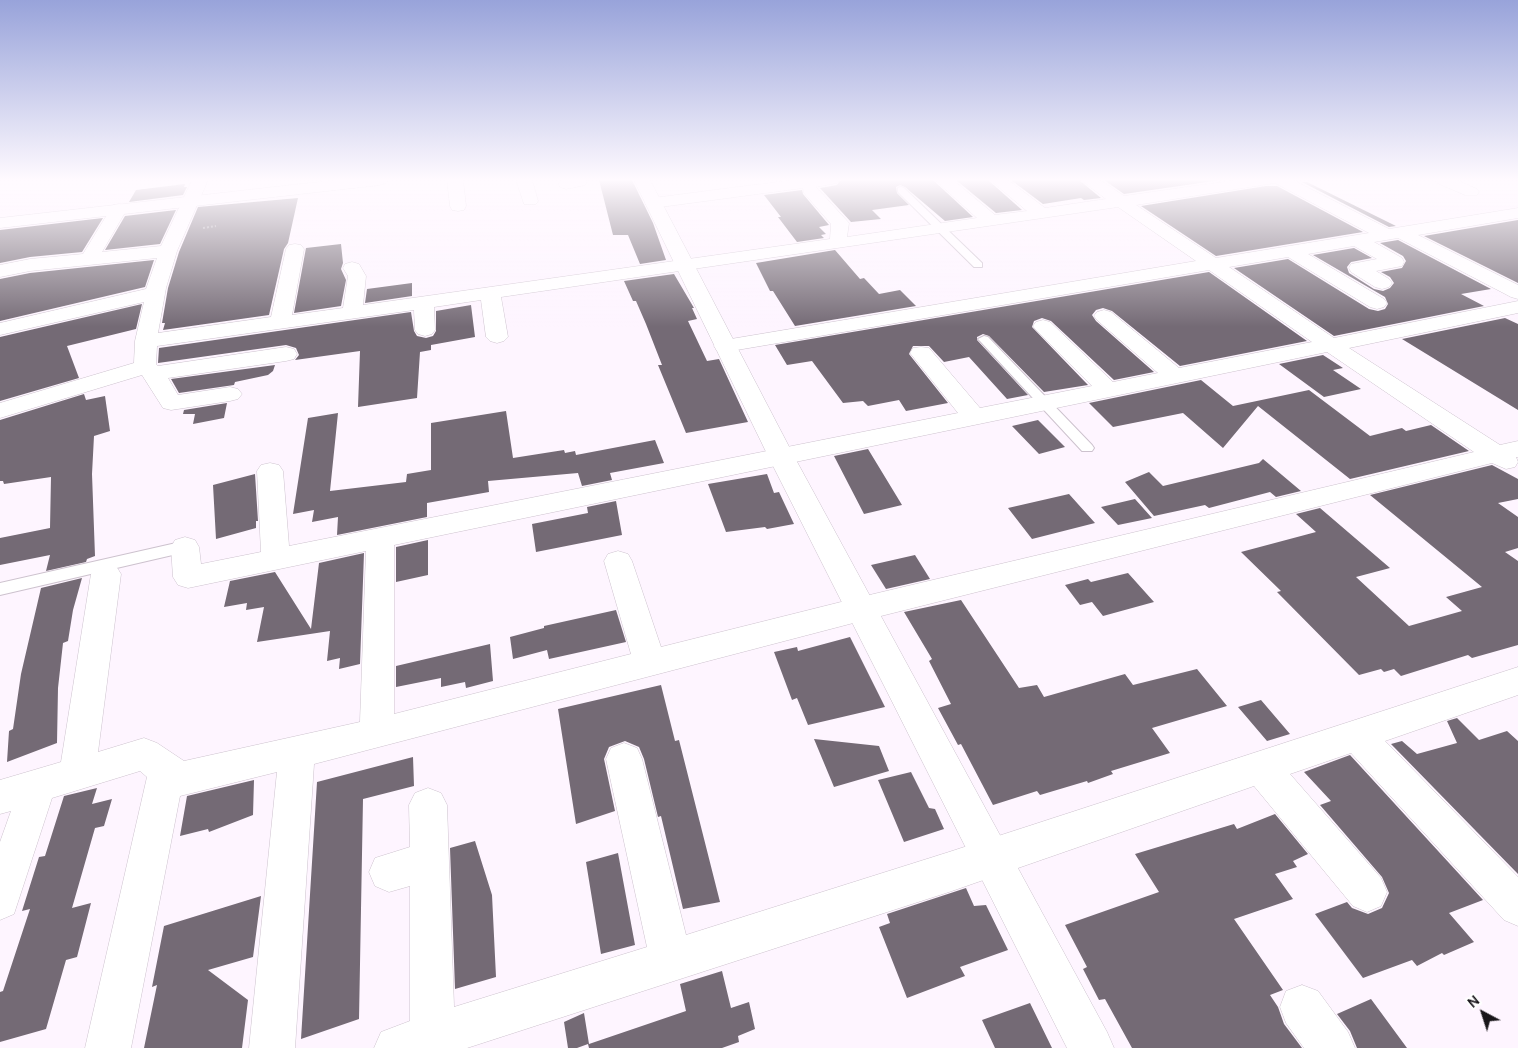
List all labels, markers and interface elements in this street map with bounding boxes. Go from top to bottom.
north arrow [1458,988,1508,1038]
text: N [1463,991,1483,1012]

